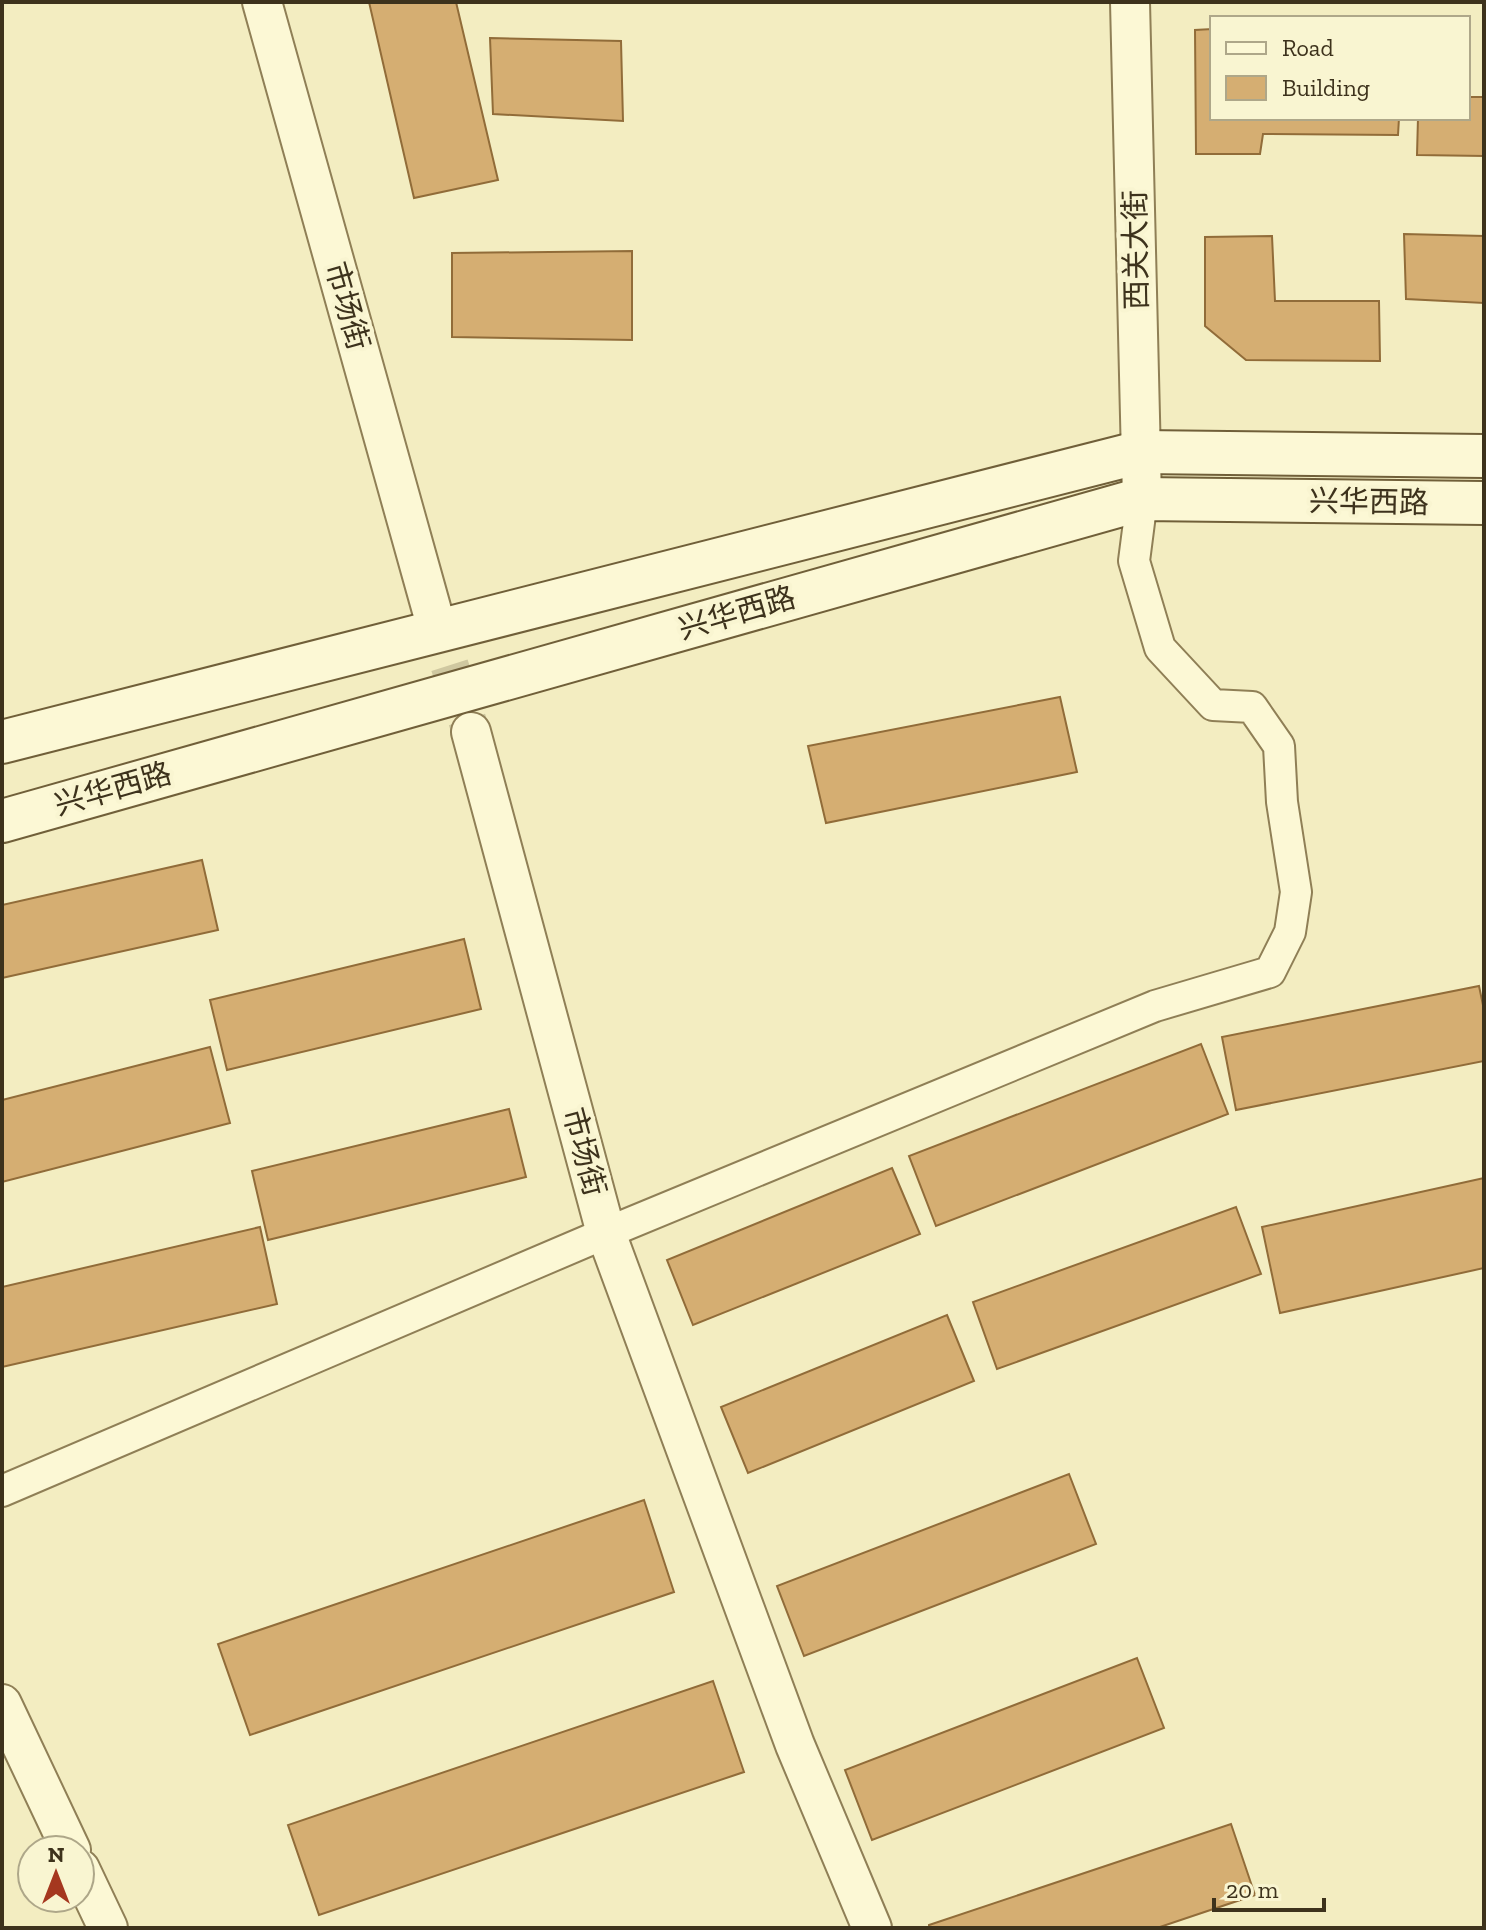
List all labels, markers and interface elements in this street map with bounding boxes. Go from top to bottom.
legend [1210,16,1470,120]
text: Road [1282,33,1334,62]
text: Building [1282,73,1370,102]
street label: 西关大街 [1117,190,1155,310]
street label: 市场街 [317,258,377,354]
street label: 兴华西路 [1309,483,1429,521]
street label: 兴华西路 [674,579,800,647]
street label: 兴华西路 [50,755,176,823]
street label: 市场街 [555,1104,613,1200]
north arrow [16,1834,96,1914]
text: N [48,1841,65,1868]
scale bar [1214,1862,1324,1912]
text: 20 m [1226,1875,1279,1904]

